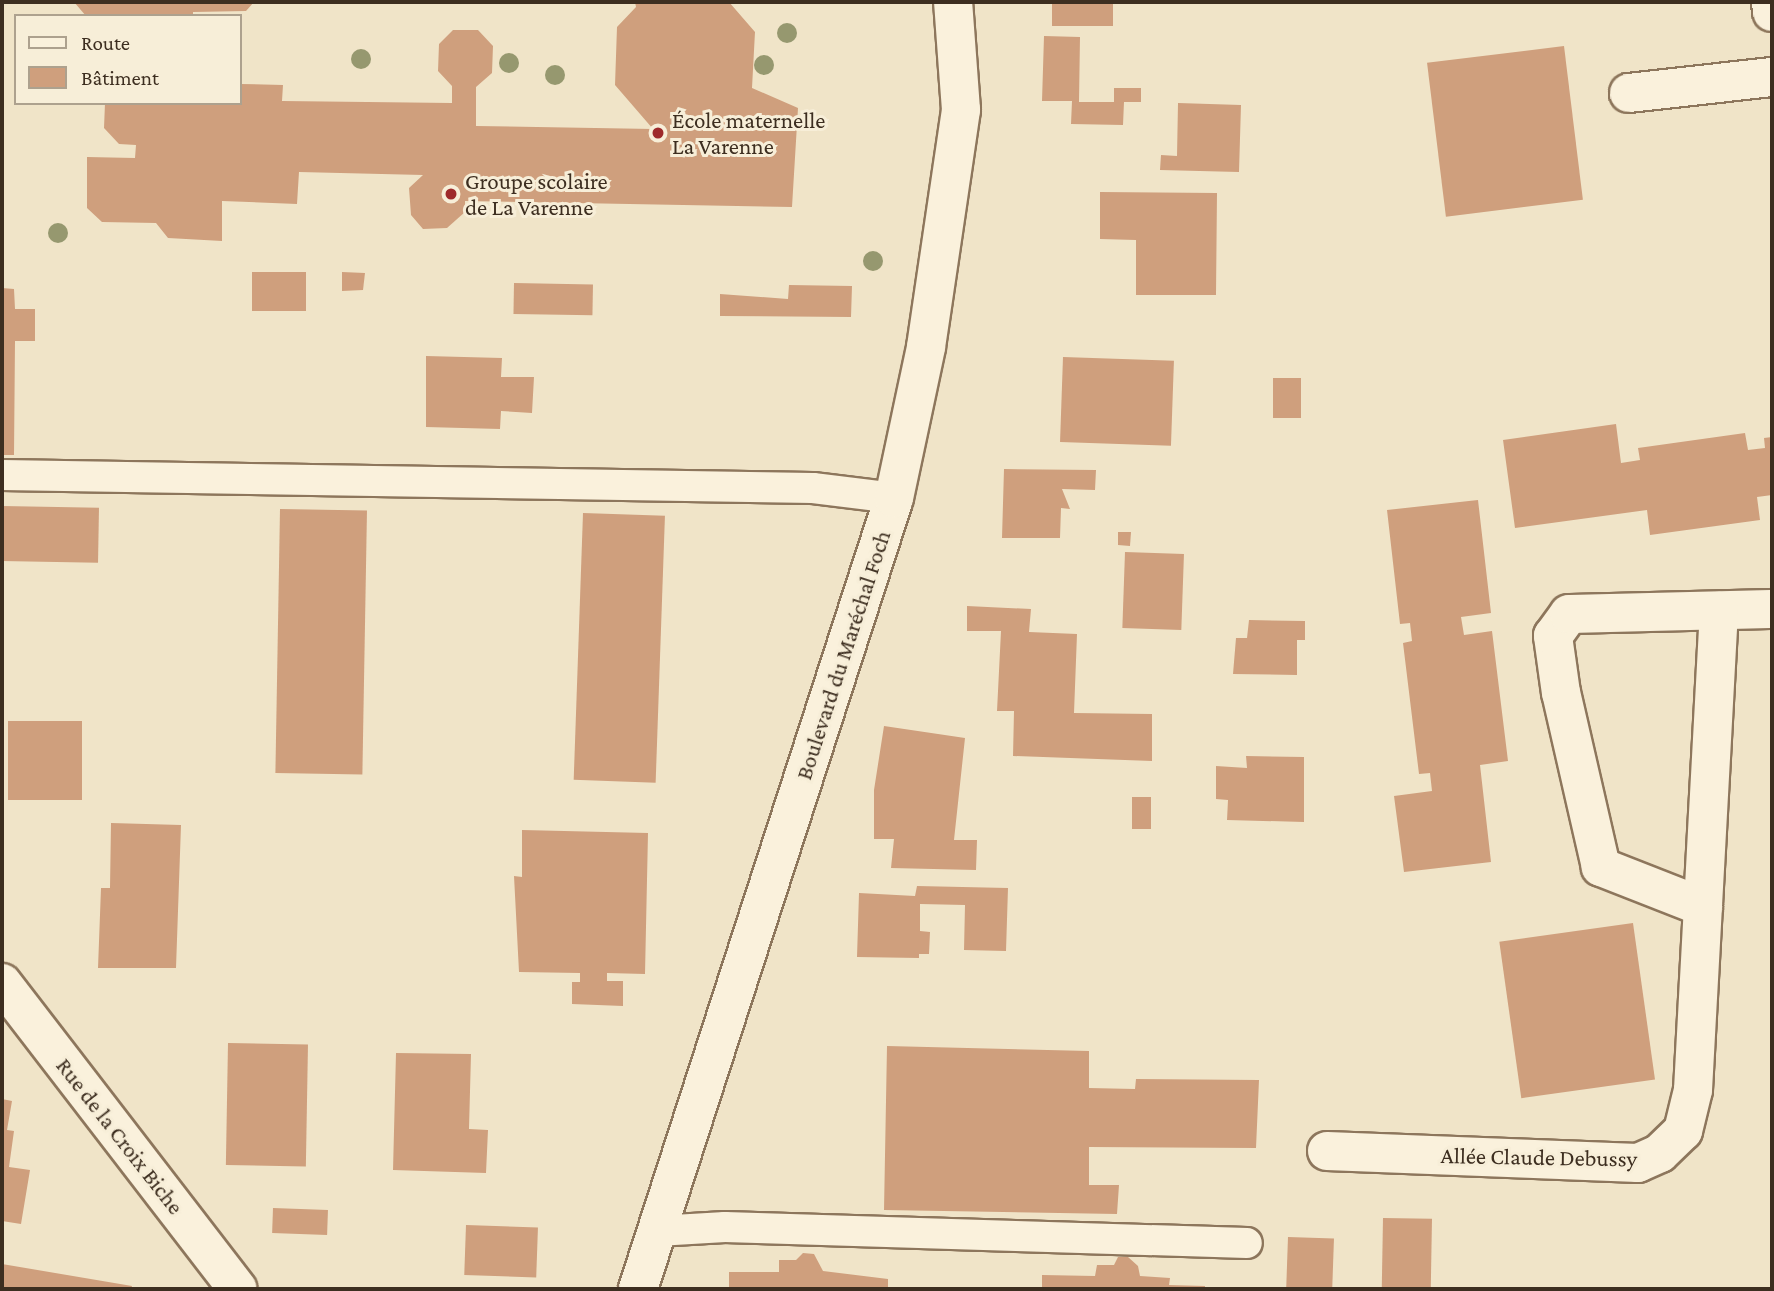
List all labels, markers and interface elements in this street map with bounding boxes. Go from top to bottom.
legend [14,14,242,105]
text: Route [81,31,130,55]
text: Bâtiment [81,66,159,90]
place label: École maternelle La Varenne [672,106,825,160]
marker: École maternelle La Varenne [650,125,666,141]
place label: Groupe scolaire de La Varenne [465,167,608,221]
marker: Groupe scolaire de La Varenne [443,186,459,202]
street label: Boulevard du Maréchal Foch [790,527,896,783]
street label: Rue de la Croix Biche [50,1052,190,1220]
street label: Allée Claude Debussy [1441,1141,1637,1173]

